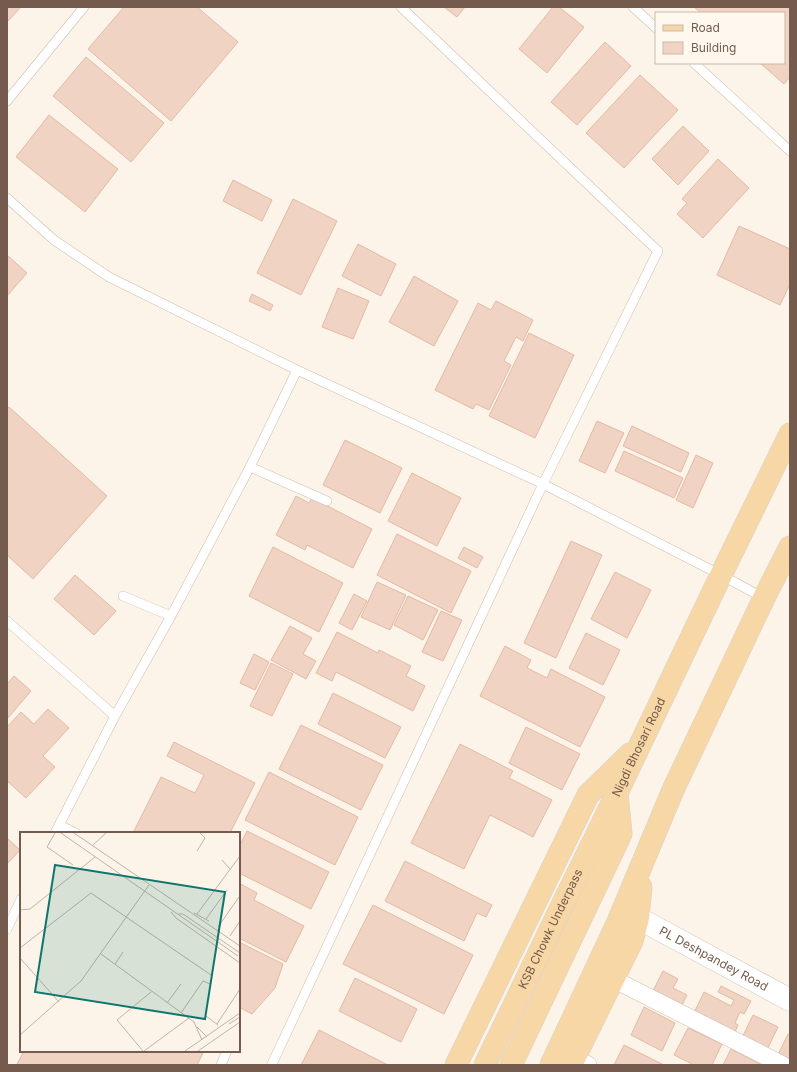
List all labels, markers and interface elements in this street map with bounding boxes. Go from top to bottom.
legend [655,12,785,64]
text: Road [691,20,720,35]
text: Building [691,40,736,55]
street label: Nigdi Bhosari Road [608,695,668,799]
inset map [20,832,240,1052]
street label: KSB Chowk Underpass [515,866,586,991]
street label: PL Deshpandey Road [657,923,771,994]

